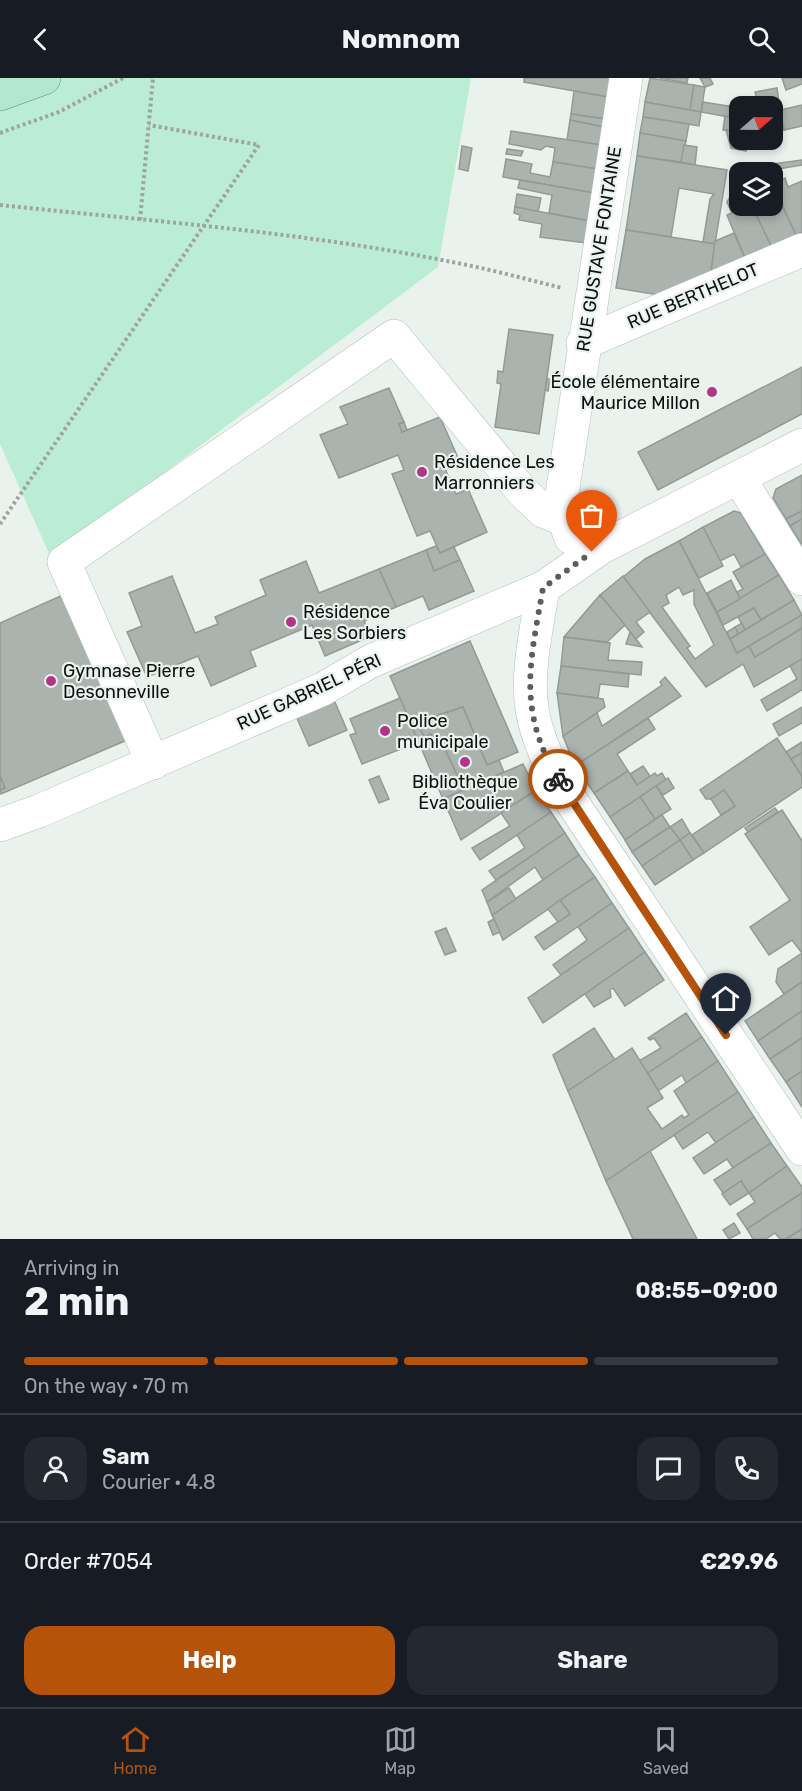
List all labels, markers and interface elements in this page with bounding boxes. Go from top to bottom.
icon: back [24,23,57,56]
text: Nomnom [341,23,461,55]
icon: search [745,23,778,56]
north arrow [729,96,783,150]
map controls [729,96,783,216]
street label: RUE GUSTAVE FONTAINE [572,145,626,353]
button: layers [729,162,783,216]
street label: RUE BERTHELOT [624,258,762,334]
place label: École élémentaire Maurice Millon [551,371,700,414]
marker: École élémentaire Maurice Millon [705,385,719,399]
place label: Résidence Les Marronniers [434,451,555,494]
marker: Résidence Les Marronniers [415,465,429,479]
pin [566,490,617,552]
icon: bag [575,499,608,532]
place label: Résidence Les Sorbiers [303,601,406,644]
marker: Résidence Les Sorbiers [284,615,298,629]
street label: RUE GABRIEL PÉRI [233,649,385,735]
place label: Gymnase Pierre Desonneville [63,660,195,703]
marker: Gymnase Pierre Desonneville [44,674,58,688]
place label: Police municipale [397,710,489,753]
marker: Police municipale [378,724,392,738]
courier [528,749,588,809]
marker: Bibliothèque Éva Coulier [458,755,472,769]
icon: bike [542,763,575,796]
place label: Bibliothèque Éva Coulier [412,771,518,814]
pin [700,973,751,1035]
icon: home [709,982,742,1015]
text: Arriving in [24,1256,119,1280]
text: 08:55–09:00 [635,1277,778,1304]
text: 2 min [24,1279,130,1325]
text: On the way · 70 m [24,1374,189,1398]
button: person [24,1437,87,1500]
button: chat [637,1437,700,1500]
button: phone [715,1437,778,1500]
text: Sam [102,1443,150,1470]
text: Courier · 4.8 [102,1470,216,1494]
text: Order #7054 [24,1548,153,1575]
text: €29.96 [700,1548,778,1575]
button: Help [24,1626,395,1695]
button: Share [407,1626,778,1695]
tab: Home [113,1723,157,1778]
tab: Map [384,1723,417,1778]
tab: Saved [643,1723,689,1778]

